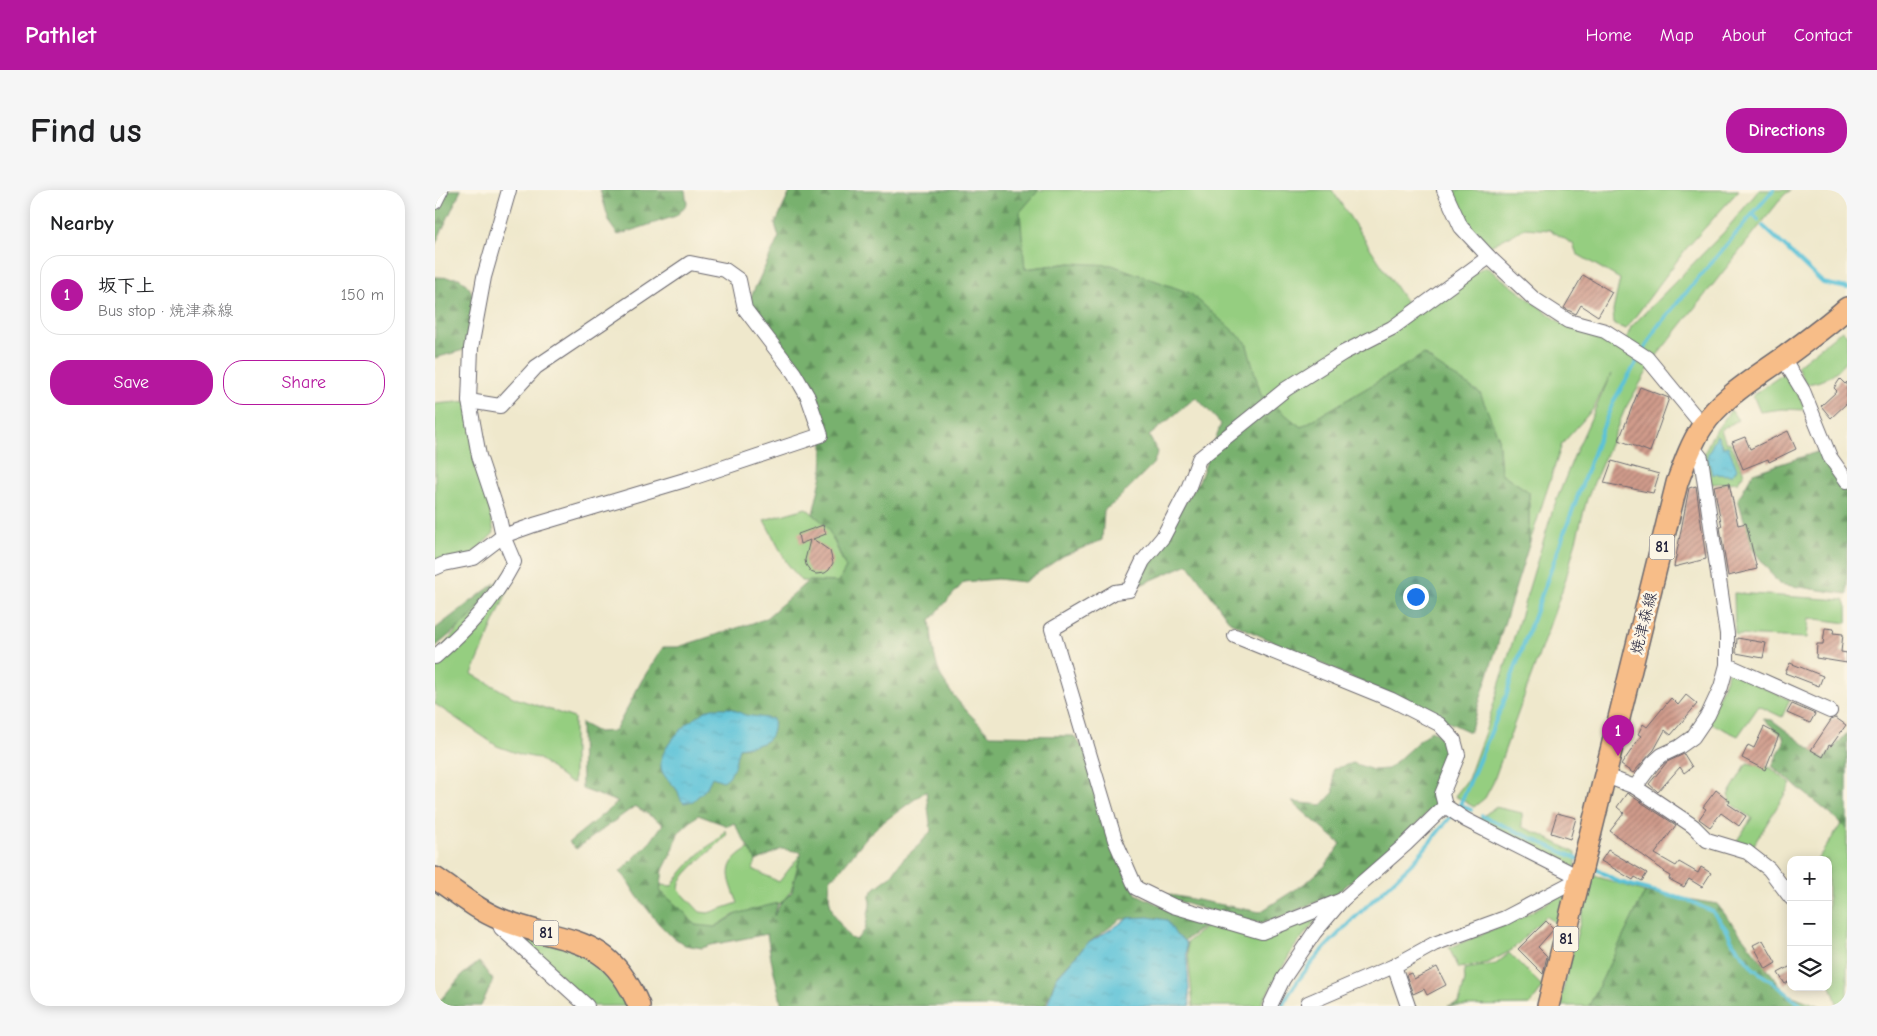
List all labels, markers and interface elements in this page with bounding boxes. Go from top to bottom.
text: Pathlet [25,21,96,49]
text: Home [1585,25,1632,46]
text: Map [1660,25,1694,46]
text: About [1722,25,1766,46]
text: Contact [1794,25,1852,46]
button: Directions [1726,108,1847,153]
text: Find us [30,110,142,151]
text: Nearby [50,211,114,235]
text: 坂下上 [98,275,155,297]
text: 1 [64,286,70,304]
text: 150 m [341,286,384,304]
text: Bus stop · 焼津森線 [98,302,233,320]
button: Save [50,360,213,405]
button: Share [223,360,385,405]
road number: 81 [1649,534,1675,560]
your location [1403,584,1429,610]
street label: 焼津森線 [1627,590,1660,656]
pin: 1 [1602,715,1634,756]
map controls [1787,856,1832,991]
button: + [1787,856,1832,901]
button: − [1787,901,1832,946]
road number: 81 [533,920,559,946]
road number: 81 [1553,926,1579,952]
button: layers [1787,946,1832,991]

